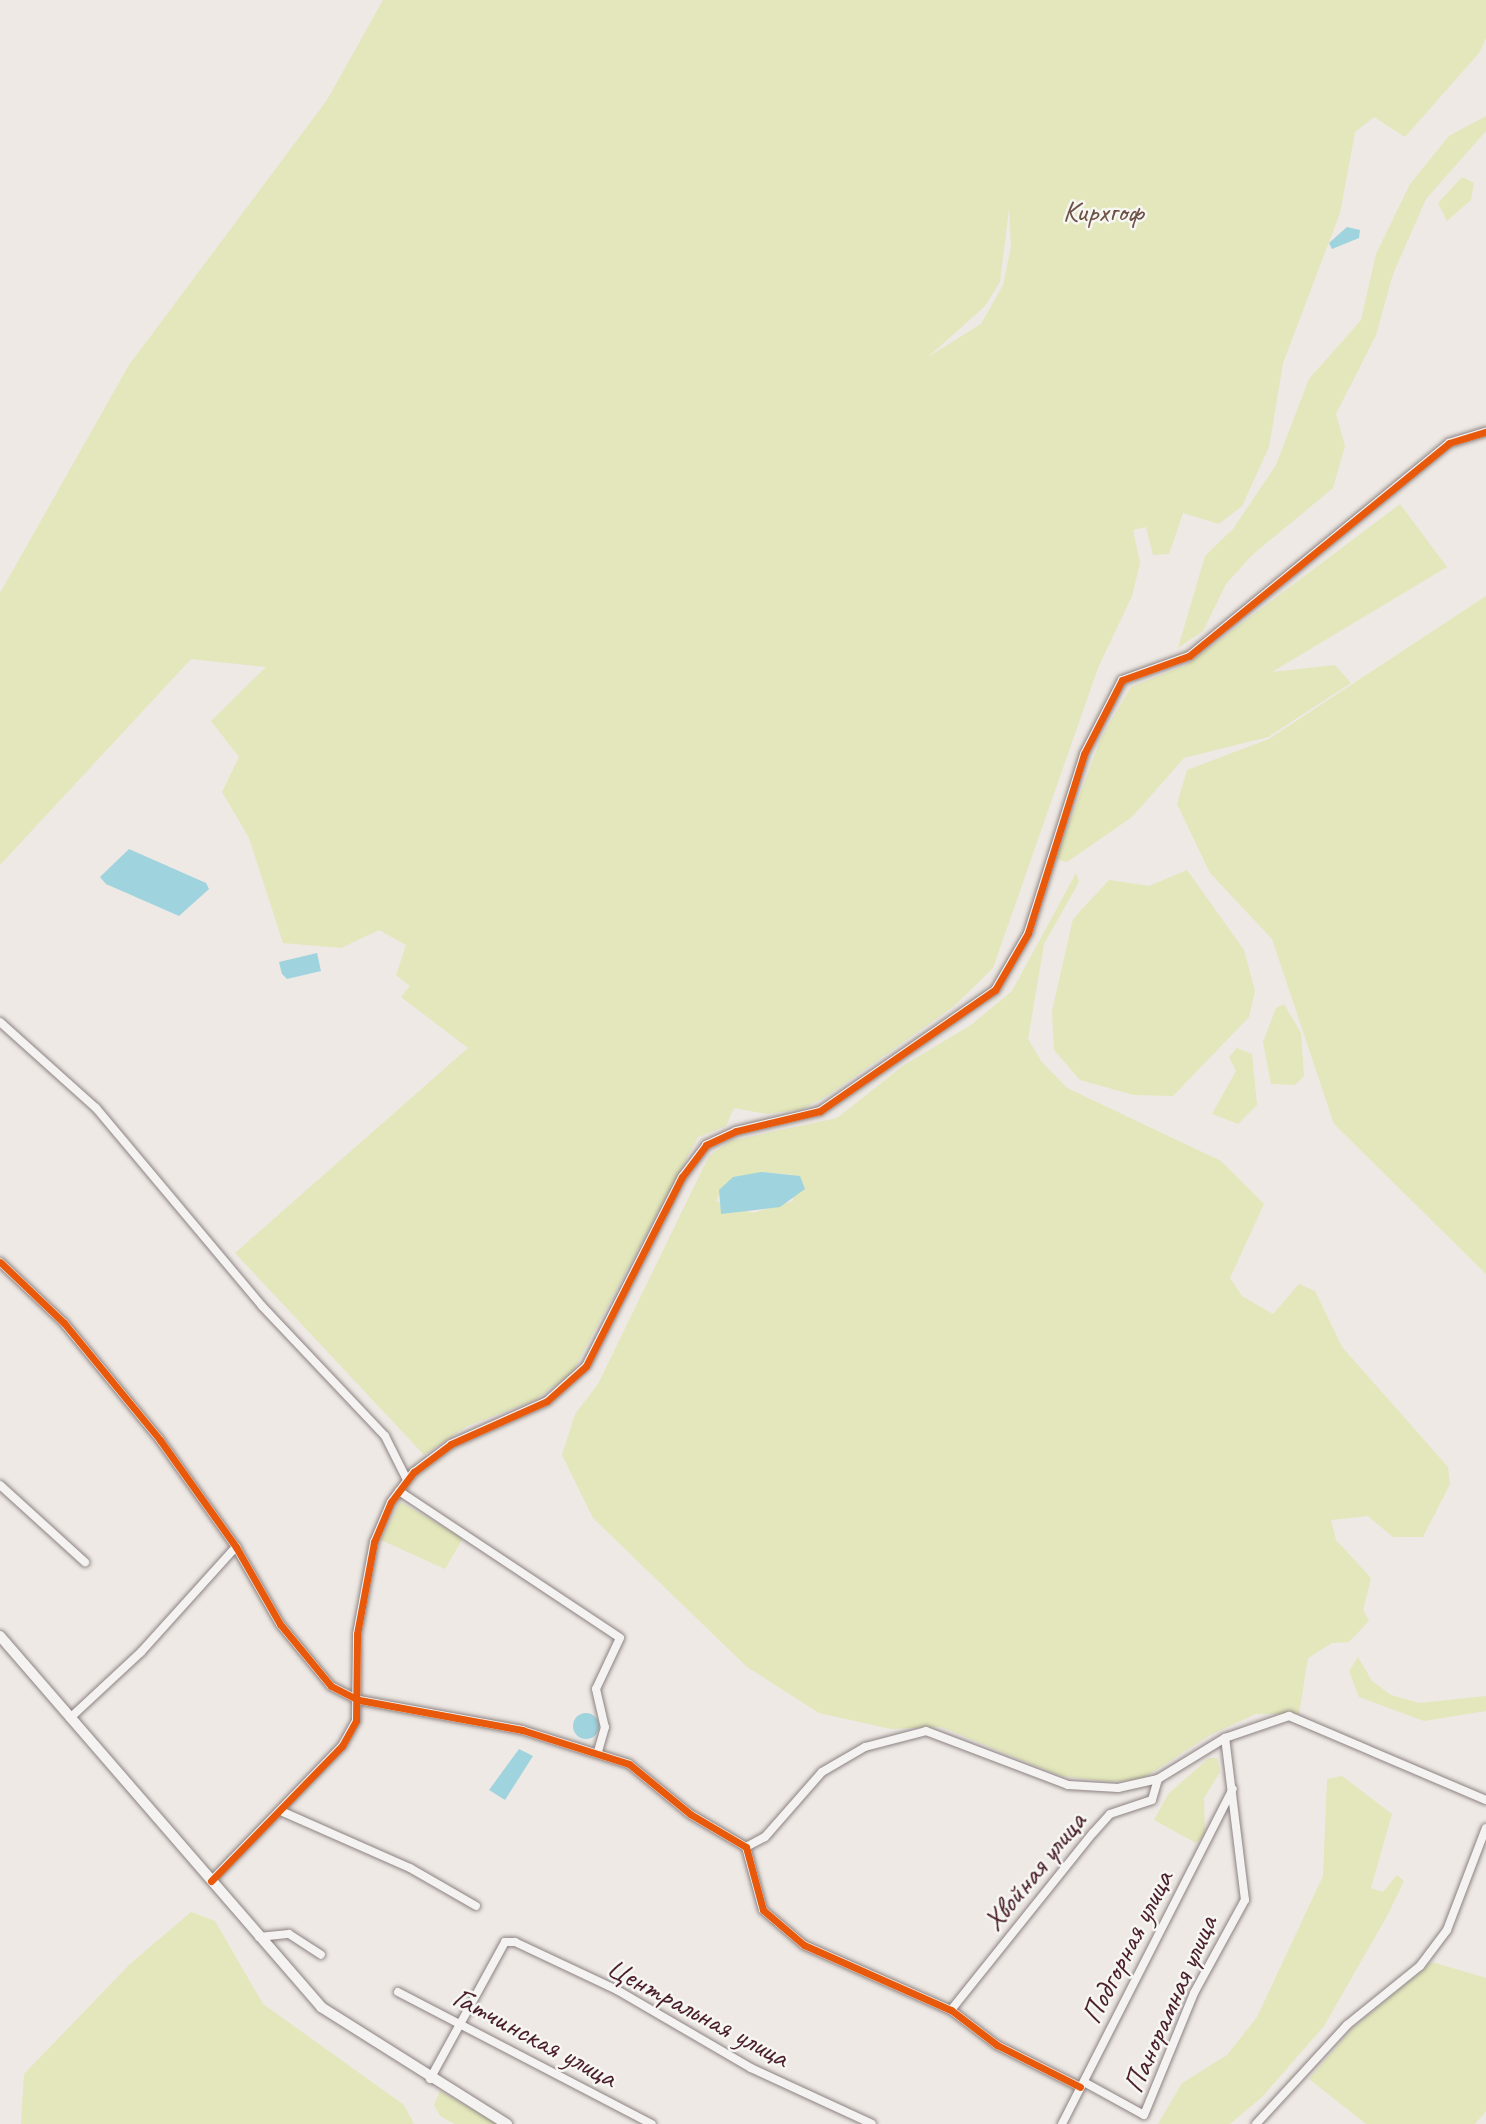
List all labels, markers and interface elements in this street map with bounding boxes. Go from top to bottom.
park label: Кирхгоф [1063,193,1143,229]
street label: Хвойная улица [974,1803,1094,1939]
street label: Подгорная улица [1072,1863,1182,2031]
street label: Панорамная улица [1114,1908,1226,2100]
street label: Центральная улица [600,1949,796,2075]
street label: Гатчинская улица [446,1978,624,2096]

